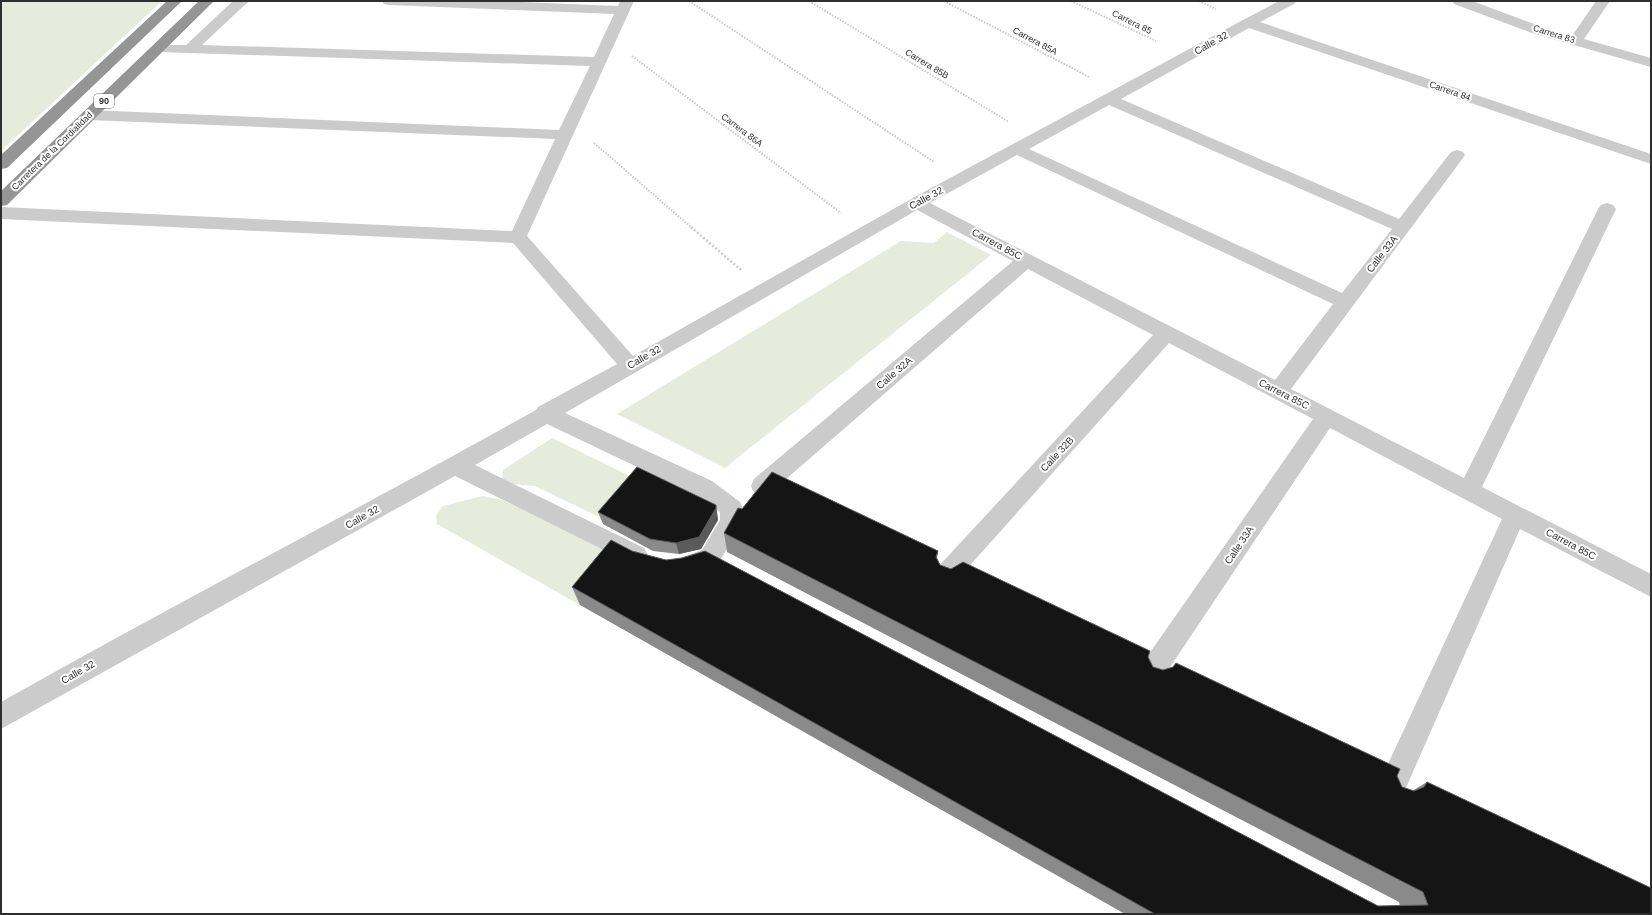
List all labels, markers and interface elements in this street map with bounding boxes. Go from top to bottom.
street label: Carrera 85 [1110,8,1154,36]
street label: Carrera 83 [1532,23,1576,45]
street label: Carrera 85A [1011,25,1059,57]
street label: Calle 32 [1192,29,1230,57]
street label: Carrera 85B [903,47,951,81]
street label: Carrera 84 [1428,79,1472,103]
road number: 90 [94,94,114,108]
street label: Carretera de la Cordialidad [10,110,94,192]
street label: Carrera 86A [719,111,765,149]
street label: Calle 32 [907,184,945,211]
street label: Carrera 85C [970,226,1024,262]
street label: Calle 33A [1364,233,1400,274]
street label: Calle 32 [625,343,663,371]
street label: Calle 32A [874,354,914,391]
street label: Carrera 85C [1257,377,1311,411]
street label: Calle 32B [1038,434,1076,474]
street label: Calle 32 [343,503,381,531]
street label: Calle 33A [1222,524,1256,566]
street label: Carrera 85C [1544,526,1598,562]
street label: Calle 32 [59,658,97,686]

